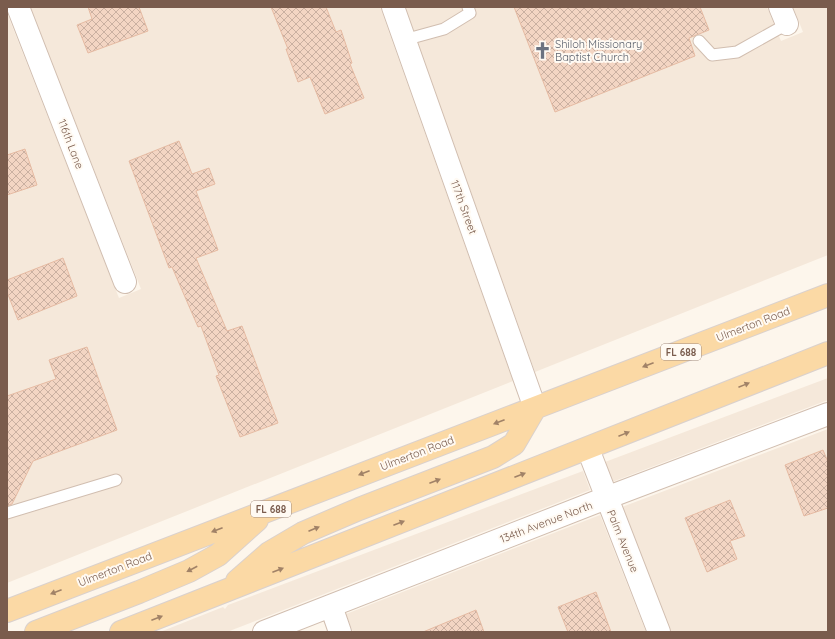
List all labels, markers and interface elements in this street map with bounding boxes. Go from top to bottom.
place label: Shiloh Missionary Baptist Church [555,37,642,64]
church icon: Shiloh Missionary Baptist Church [532,40,552,60]
street label: 116th Lane [55,117,87,171]
street label: 117th Street [448,178,480,236]
street label: Ulmerton Road [714,304,792,344]
road number: FL 688 [661,344,701,360]
one-way arrow [641,362,653,368]
one-way arrow [739,382,751,388]
one-way arrow [492,419,504,425]
one-way arrow [618,431,630,437]
street label: Ulmerton Road [378,433,456,473]
one-way arrow [358,471,370,477]
one-way arrow [515,472,527,478]
one-way arrow [429,477,441,483]
street label: 134th Avenue North [498,498,594,546]
road number: FL 688 [251,501,291,517]
street label: Palm Avenue [604,508,642,574]
one-way arrow [394,519,406,525]
one-way arrow [308,525,320,532]
one-way arrow [210,528,222,534]
street label: Ulmerton Road [76,549,154,589]
one-way arrow [186,566,198,572]
one-way arrow [273,567,285,573]
one-way arrow [50,590,62,596]
one-way arrow [152,614,164,620]

